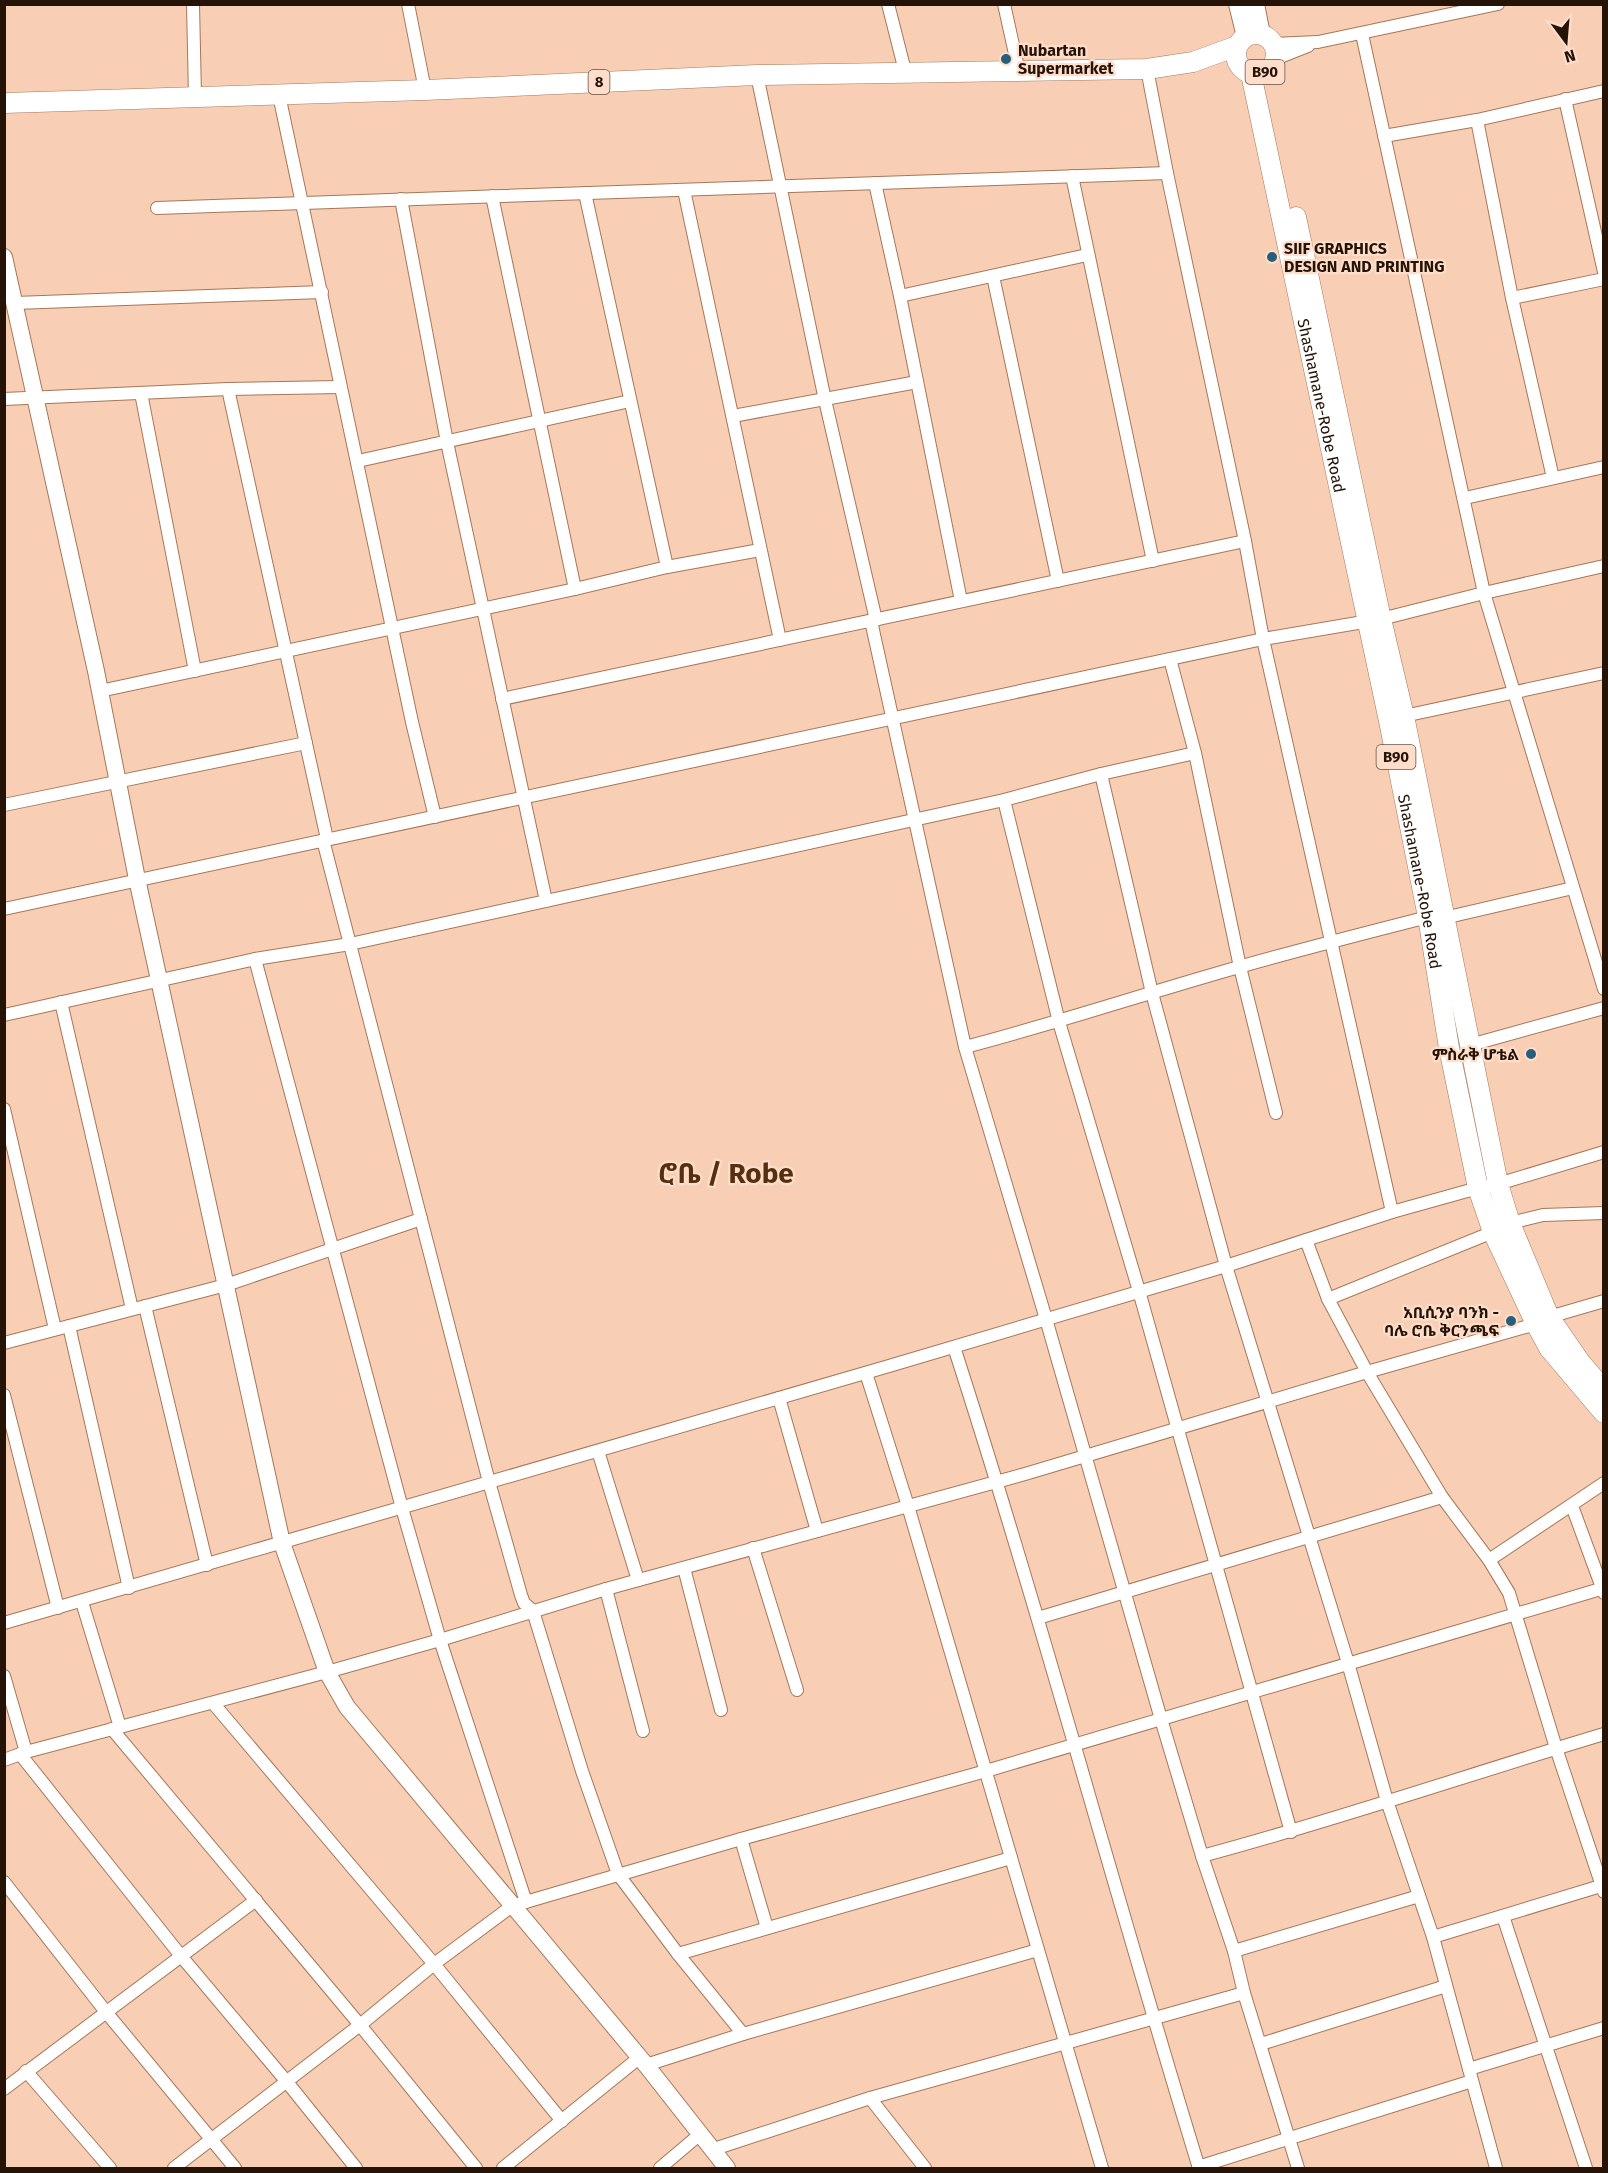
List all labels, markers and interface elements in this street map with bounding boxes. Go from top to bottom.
north arrow [1536,12,1596,72]
place label: Nubartan Supermarket [1018,41,1114,78]
text: N [1562,45,1578,67]
marker: Nubartan Supermarket [999,52,1013,66]
road number: B90 [1246,60,1284,84]
road number: 8 [588,70,610,94]
place label: SIIF GRAPHICS DESIGN AND PRINTING [1284,239,1445,276]
marker: SIIF GRAPHICS DESIGN AND PRINTING [1265,250,1279,264]
street label: Shashamane-Robe Road [1294,317,1350,494]
road number: B90 [1376,745,1416,769]
street label: Shashamane-Robe Road [1394,792,1446,970]
place label: ምስራቅ ሆቴል [1432,1045,1519,1064]
marker: ምስራቅ ሆቴል [1524,1047,1538,1061]
district label: ሮቤ / Robe [658,1157,794,1190]
place label: አቢሲንያ ባንክ - ባሌ ሮቤ ቅርንጫፍ [1384,1303,1499,1340]
marker: አቢሲንያ ባንክ - ባሌ ሮቤ ቅርንጫፍ [1504,1314,1518,1328]

